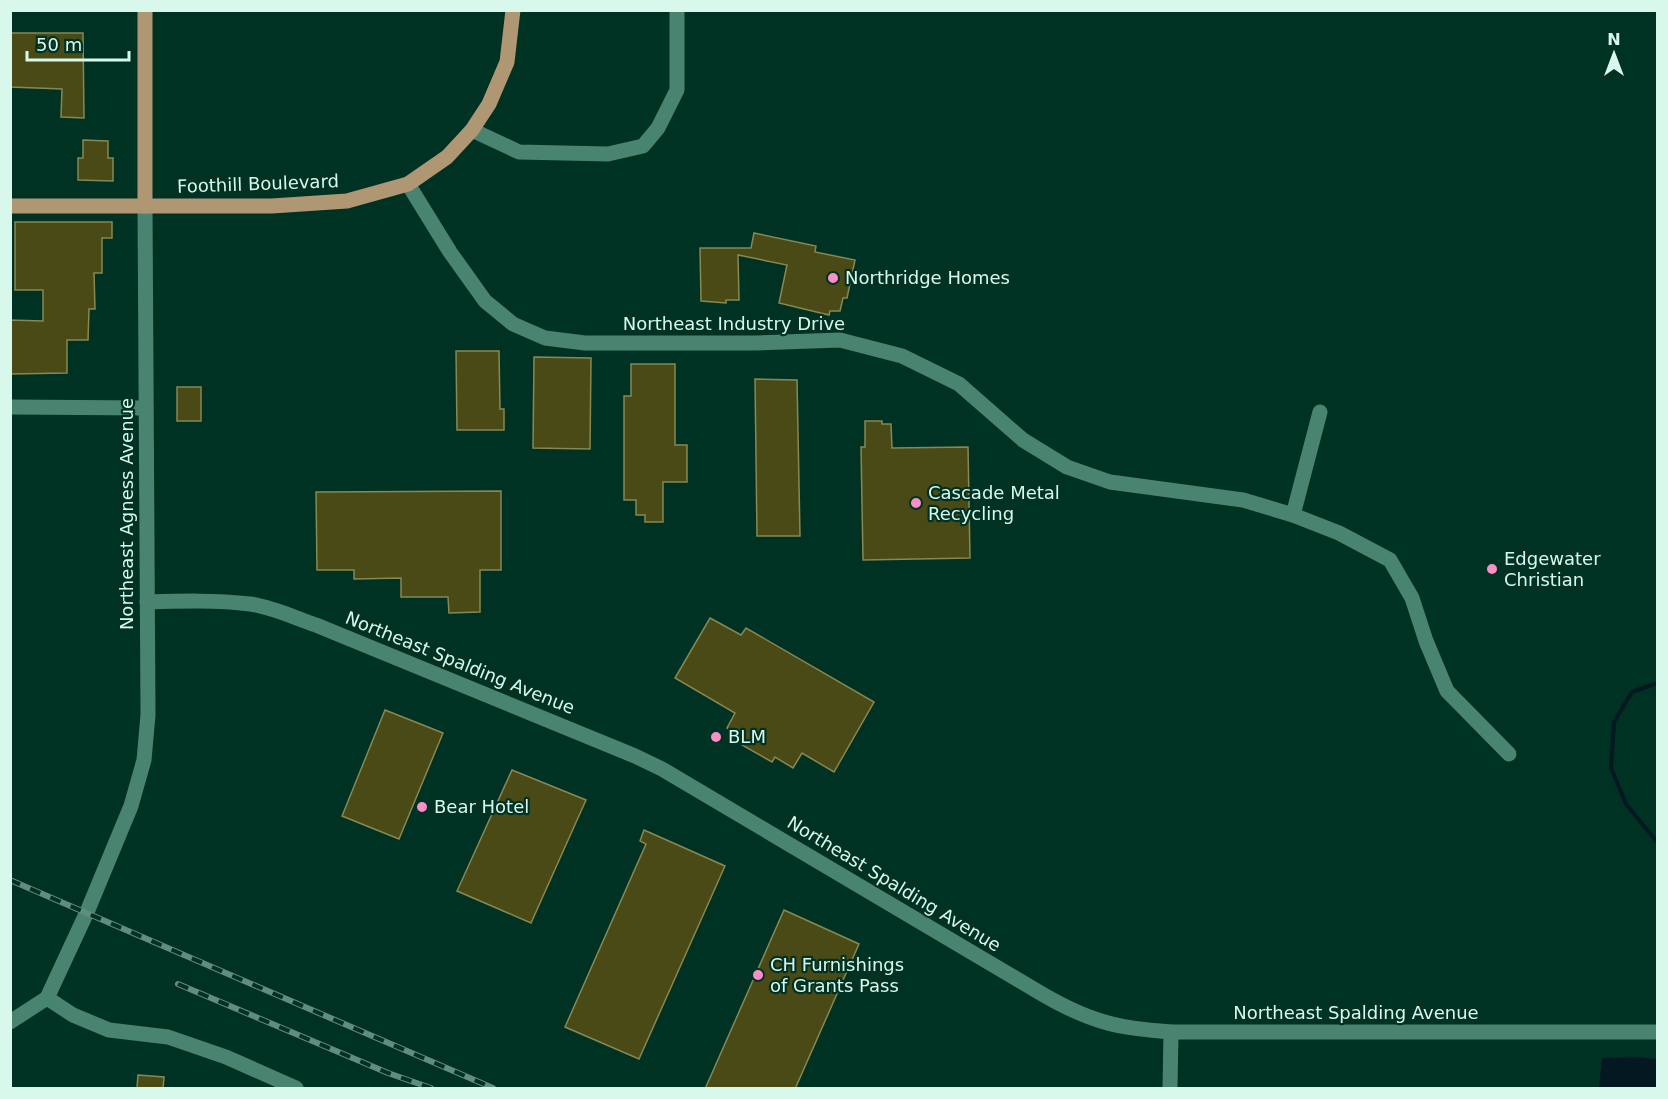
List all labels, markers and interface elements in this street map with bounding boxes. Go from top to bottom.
scale bar [27,24,129,62]
north arrow [1584,24,1644,84]
text: N [1607,30,1621,49]
text: 50 m [36,34,82,55]
street label: Foothill Boulevard [177,170,339,197]
place label: Northridge Homes [845,267,1010,288]
marker: Northridge Homes [826,271,840,285]
street label: Northeast Industry Drive [623,313,845,334]
street label: Northeast Agness Avenue [116,398,137,630]
place label: Cascade Metal Recycling [928,482,1060,524]
marker: Cascade Metal Recycling [909,496,923,510]
place label: Edgewater Christian [1504,548,1601,590]
marker: Edgewater Christian [1485,562,1499,576]
street label: Northeast Spalding Avenue [343,607,578,718]
place label: BLM [728,726,766,747]
marker: BLM [709,730,723,744]
place label: Bear Hotel [434,796,529,817]
marker: Bear Hotel [415,800,429,814]
street label: Northeast Spalding Avenue [784,811,1005,956]
place label: CH Furnishings of Grants Pass [770,954,904,996]
marker: CH Furnishings of Grants Pass [751,968,765,982]
street label: Northeast Spalding Avenue [1233,1002,1479,1023]

